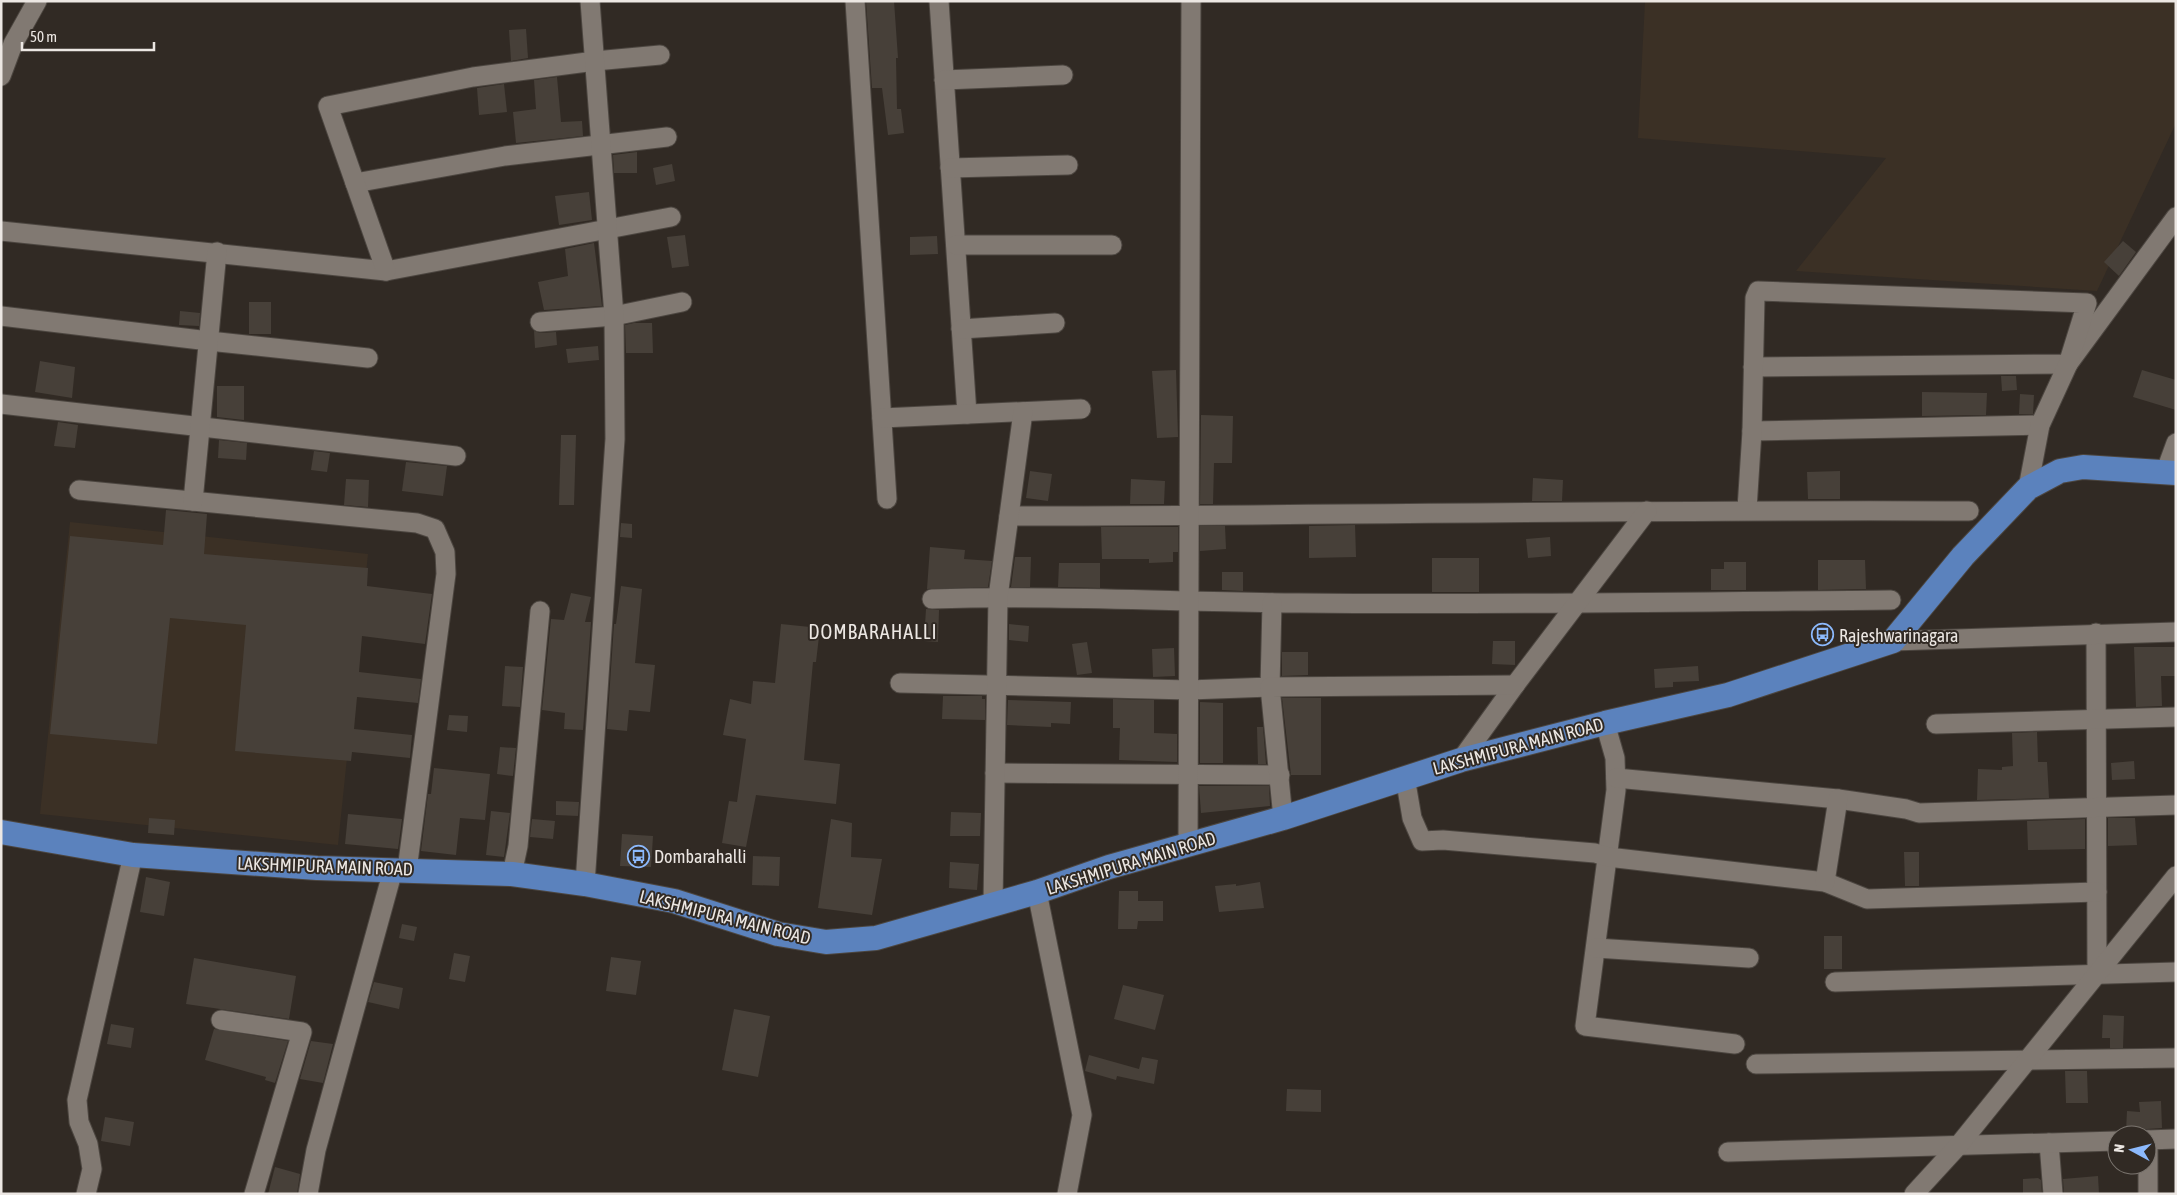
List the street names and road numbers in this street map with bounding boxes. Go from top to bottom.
street label: LAKSHMIPURA MAIN ROAD [1430,713,1606,779]
street label: LAKSHMIPURA MAIN ROAD [1044,827,1218,899]
street label: LAKSHMIPURA MAIN ROAD [237,852,413,880]
street label: LAKSHMIPURA MAIN ROAD [637,886,813,948]

